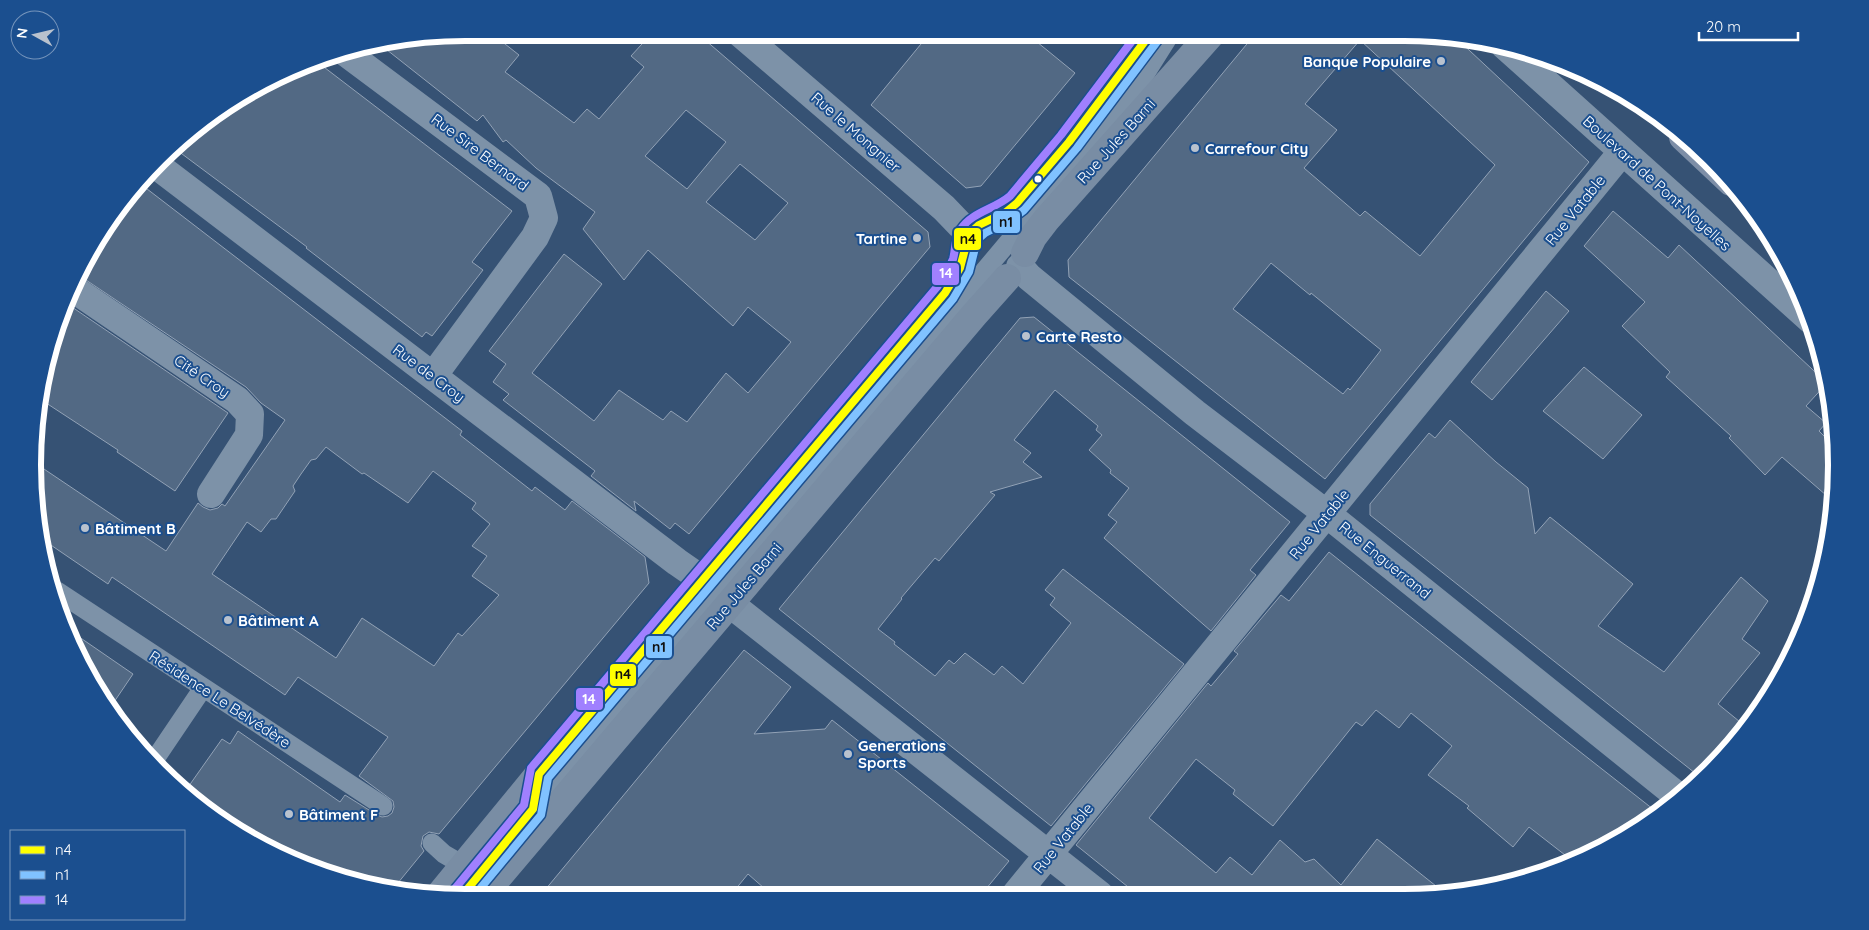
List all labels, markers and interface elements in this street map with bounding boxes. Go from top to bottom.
north arrow [10,10,60,60]
scale bar [1699,10,1798,42]
text: 20 m [1706,17,1741,36]
text: N [12,27,32,40]
place label: Banque Populaire [1303,52,1431,71]
marker: Banque Populaire [1435,55,1447,67]
street label: Rue le Mongnier [807,88,905,176]
street label: Rue Jules Barni [1073,95,1159,187]
street label: Rue Sire Bernard [428,109,532,195]
street label: Boulevard de Pont-Noyelles [1579,111,1735,255]
place label: Carrefour City [1205,139,1308,158]
marker: Carrefour City [1189,142,1201,154]
street label: Rue Vatable [1541,171,1609,249]
unlabelled marker [1033,174,1043,184]
line badge: n1 [992,210,1021,234]
text: n1 [999,213,1013,231]
line badge: n4 [953,227,982,251]
place label: Tartine [856,229,907,248]
text: n4 [960,230,976,248]
marker: Tartine [911,232,923,244]
line badge: 14 [931,262,960,286]
text: 14 [939,264,953,282]
place label: Carte Resto [1036,327,1122,346]
marker: Carte Resto [1020,330,1032,342]
street label: Rue de Croy [389,340,469,406]
street label: Cité Croy [170,350,234,402]
street label: Rue Vatable [1285,485,1353,563]
street label: Rue Enguerrand [1335,517,1435,603]
place label: Bâtiment B [95,519,176,538]
marker: Bâtiment B [79,522,91,534]
street label: Rue Jules Barni [702,539,786,633]
place label: Bâtiment A [238,611,319,630]
marker: Bâtiment A [222,614,234,626]
line badge: n1 [645,635,673,659]
text: n1 [652,638,666,656]
street label: Résidence Le Belvédère [146,646,294,752]
line badge: n4 [609,663,637,687]
text: n4 [615,665,631,683]
line badge: 14 [575,687,604,711]
text: 14 [582,690,596,708]
place label: Generations Sports [858,736,946,772]
marker: Generations Sports [842,748,854,760]
street label: Rue Vatable [1029,799,1097,877]
place label: Bâtiment F [299,805,378,824]
marker: Bâtiment F [283,808,295,820]
legend [10,830,185,920]
text: n4 [55,840,72,859]
text: n1 [55,865,69,884]
text: 14 [55,890,68,909]

